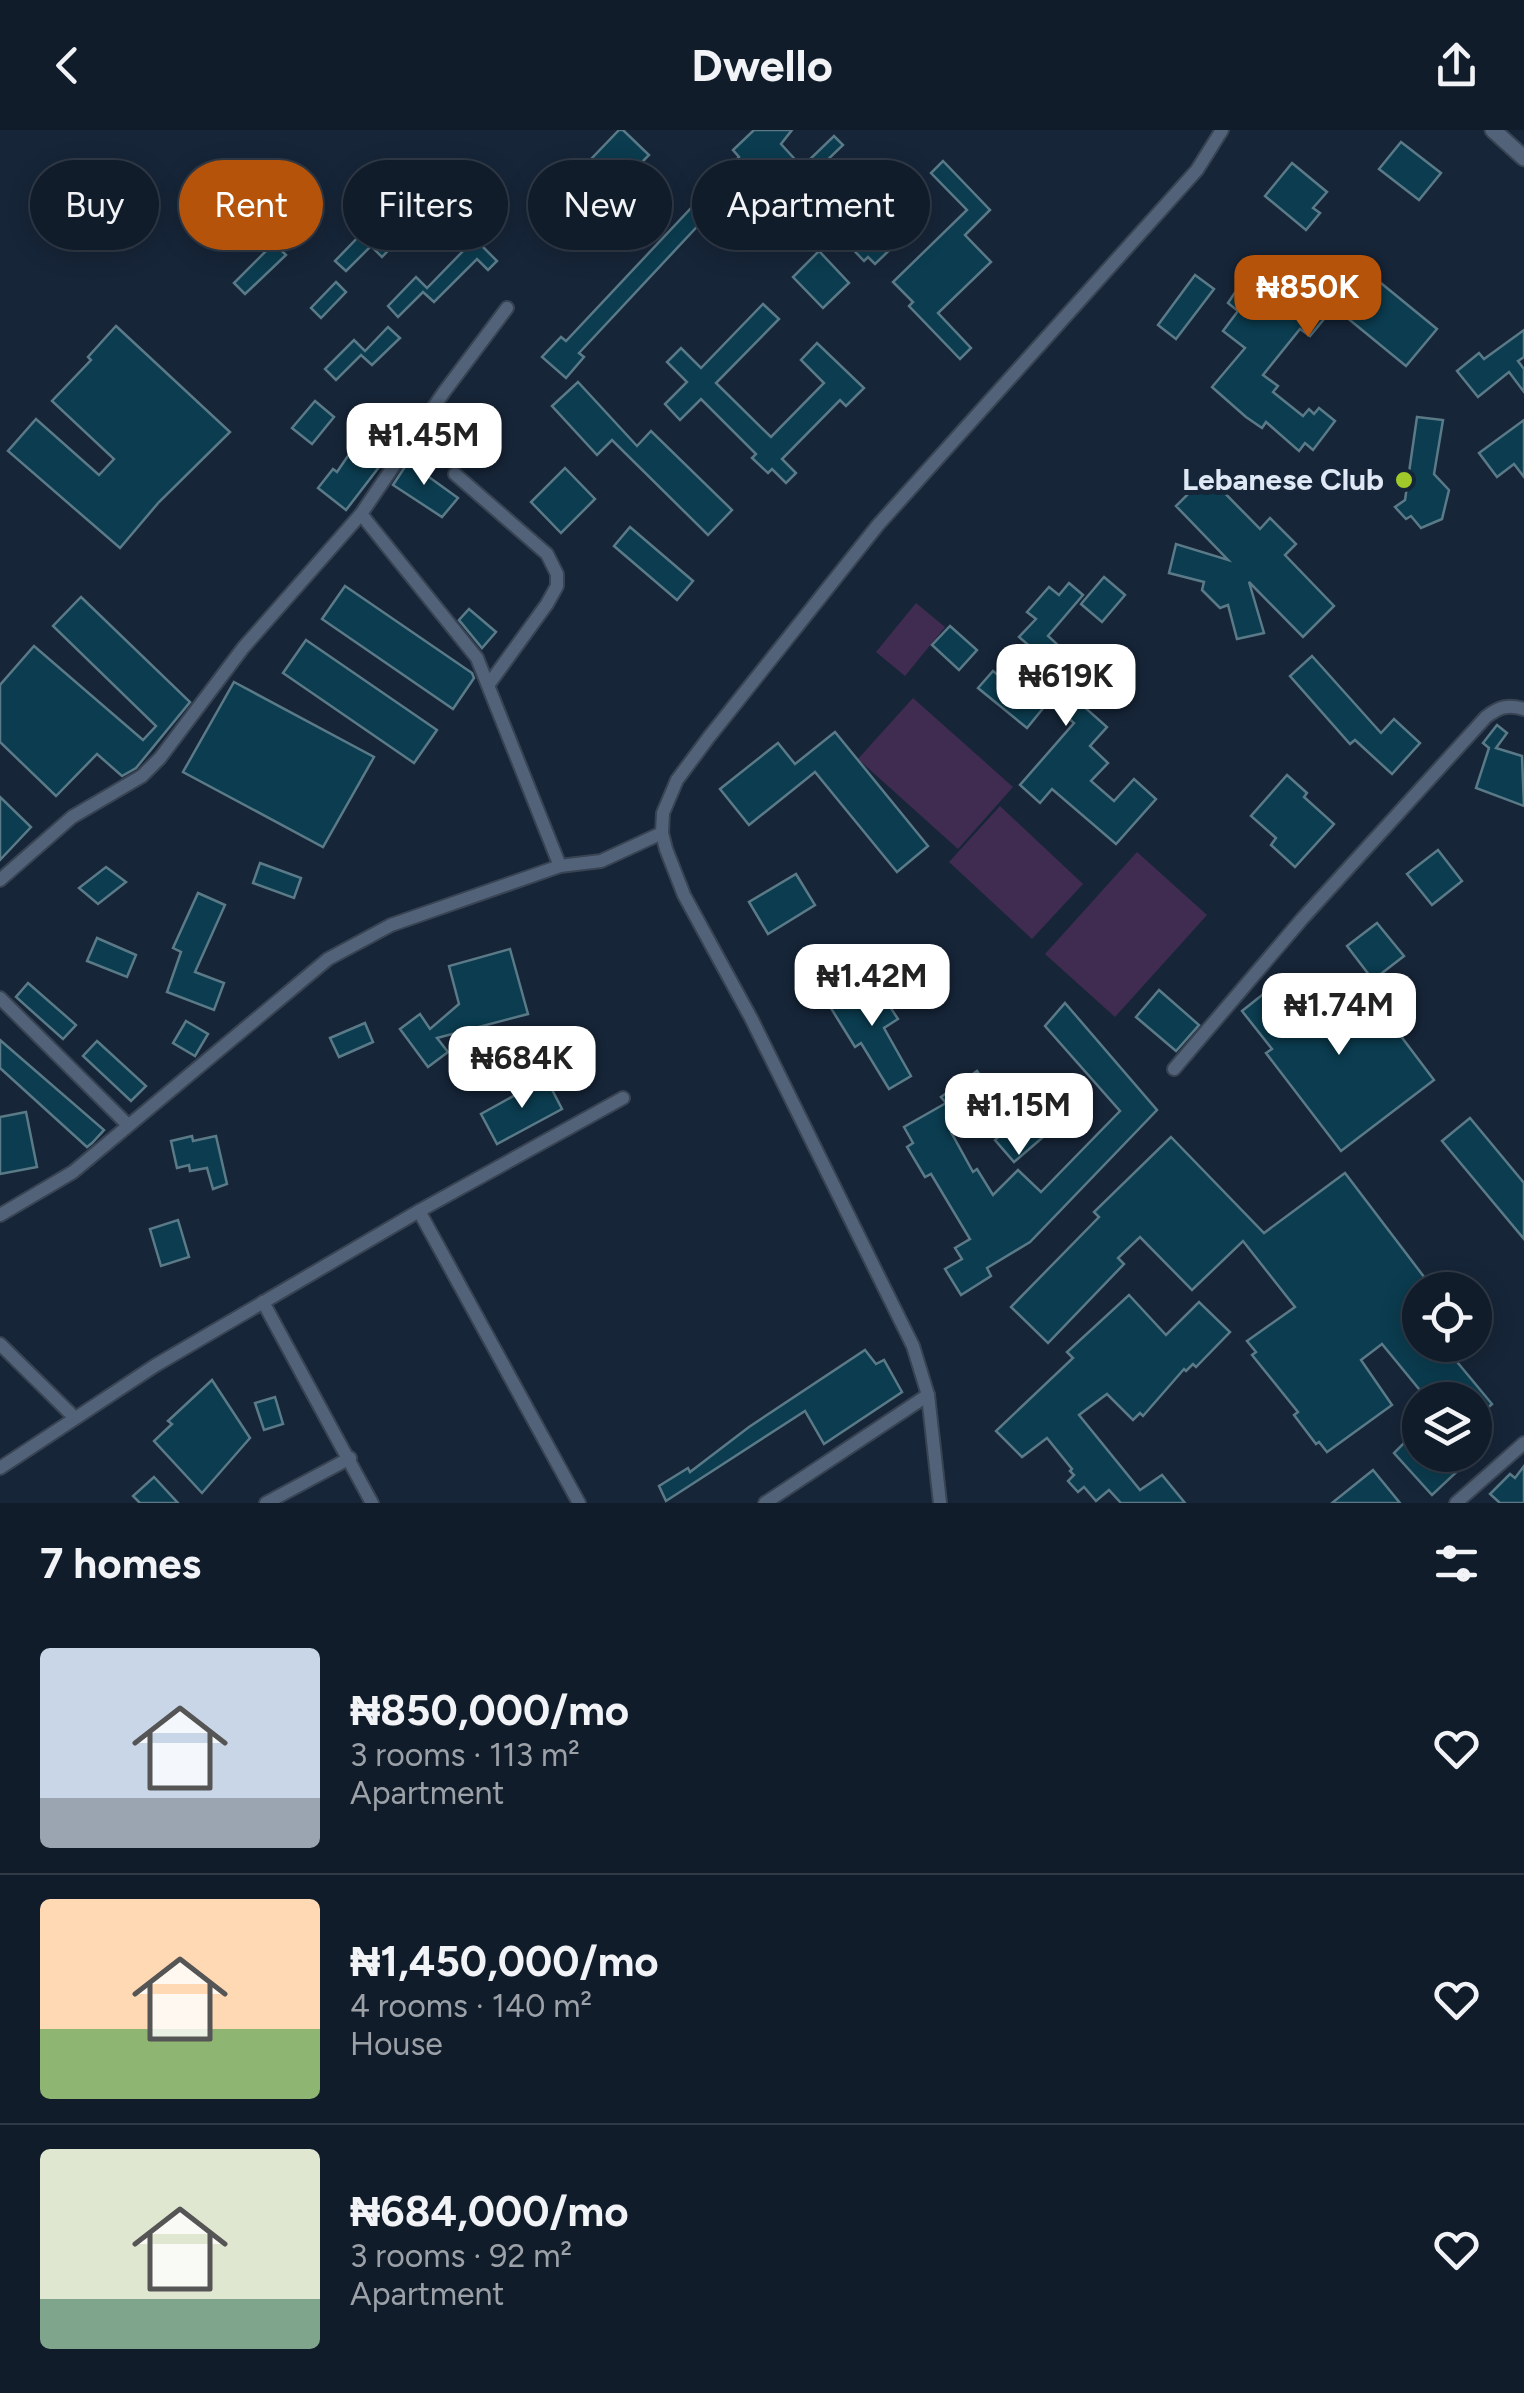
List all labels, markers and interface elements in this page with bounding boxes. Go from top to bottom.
icon: back [40,38,95,93]
text: Dwello [691,38,833,92]
icon: share [1429,38,1484,93]
chip: Buy [30,160,159,250]
chip: Rent [179,160,323,250]
chip: Filters [343,160,508,250]
chip: New [528,160,672,250]
chip: Apartment [692,160,930,250]
pin: ₦850K [1238,255,1378,340]
text: ₦850K [1256,268,1360,306]
pin: ₦1.45M [343,403,505,488]
text: ₦1.45M [369,416,479,454]
place label: Lebanese Club [1182,461,1384,498]
marker: Lebanese Club [1393,469,1415,491]
pin: ₦619K [996,644,1136,729]
text: ₦619K [1018,657,1114,695]
pin: ₦1.42M [791,944,953,1029]
text: ₦1.42M [817,957,927,995]
pin: ₦1.74M [1258,973,1420,1058]
text: ₦1.74M [1284,986,1394,1024]
pin: ₦684K [452,1026,592,1111]
text: ₦684K [471,1039,573,1077]
pin: ₦1.15M [938,1073,1100,1158]
text: ₦1.15M [967,1086,1071,1124]
map controls [1402,1272,1492,1472]
button: locate [1402,1272,1492,1362]
button: layers [1402,1382,1492,1472]
icon: filters [1429,1536,1484,1591]
text: 7 homes [40,1538,201,1589]
text: ₦850,000/mo [350,1685,629,1736]
icon: home [120,1688,240,1808]
icon: heart [1429,1721,1484,1776]
text: 3 rooms · 113 m² [350,1736,580,1774]
text: Apartment [350,1774,504,1812]
text: ₦1,450,000/mo [350,1936,659,1987]
icon: home [120,1939,240,2059]
icon: heart [1429,1972,1484,2027]
text: 4 rooms · 140 m² [350,1987,592,2025]
text: House [350,2025,443,2063]
text: ₦684,000/mo [350,2186,629,2237]
icon: home [120,2189,240,2309]
icon: heart [1429,2222,1484,2277]
text: 3 rooms · 92 m² [350,2237,572,2275]
text: Apartment [350,2275,504,2313]

